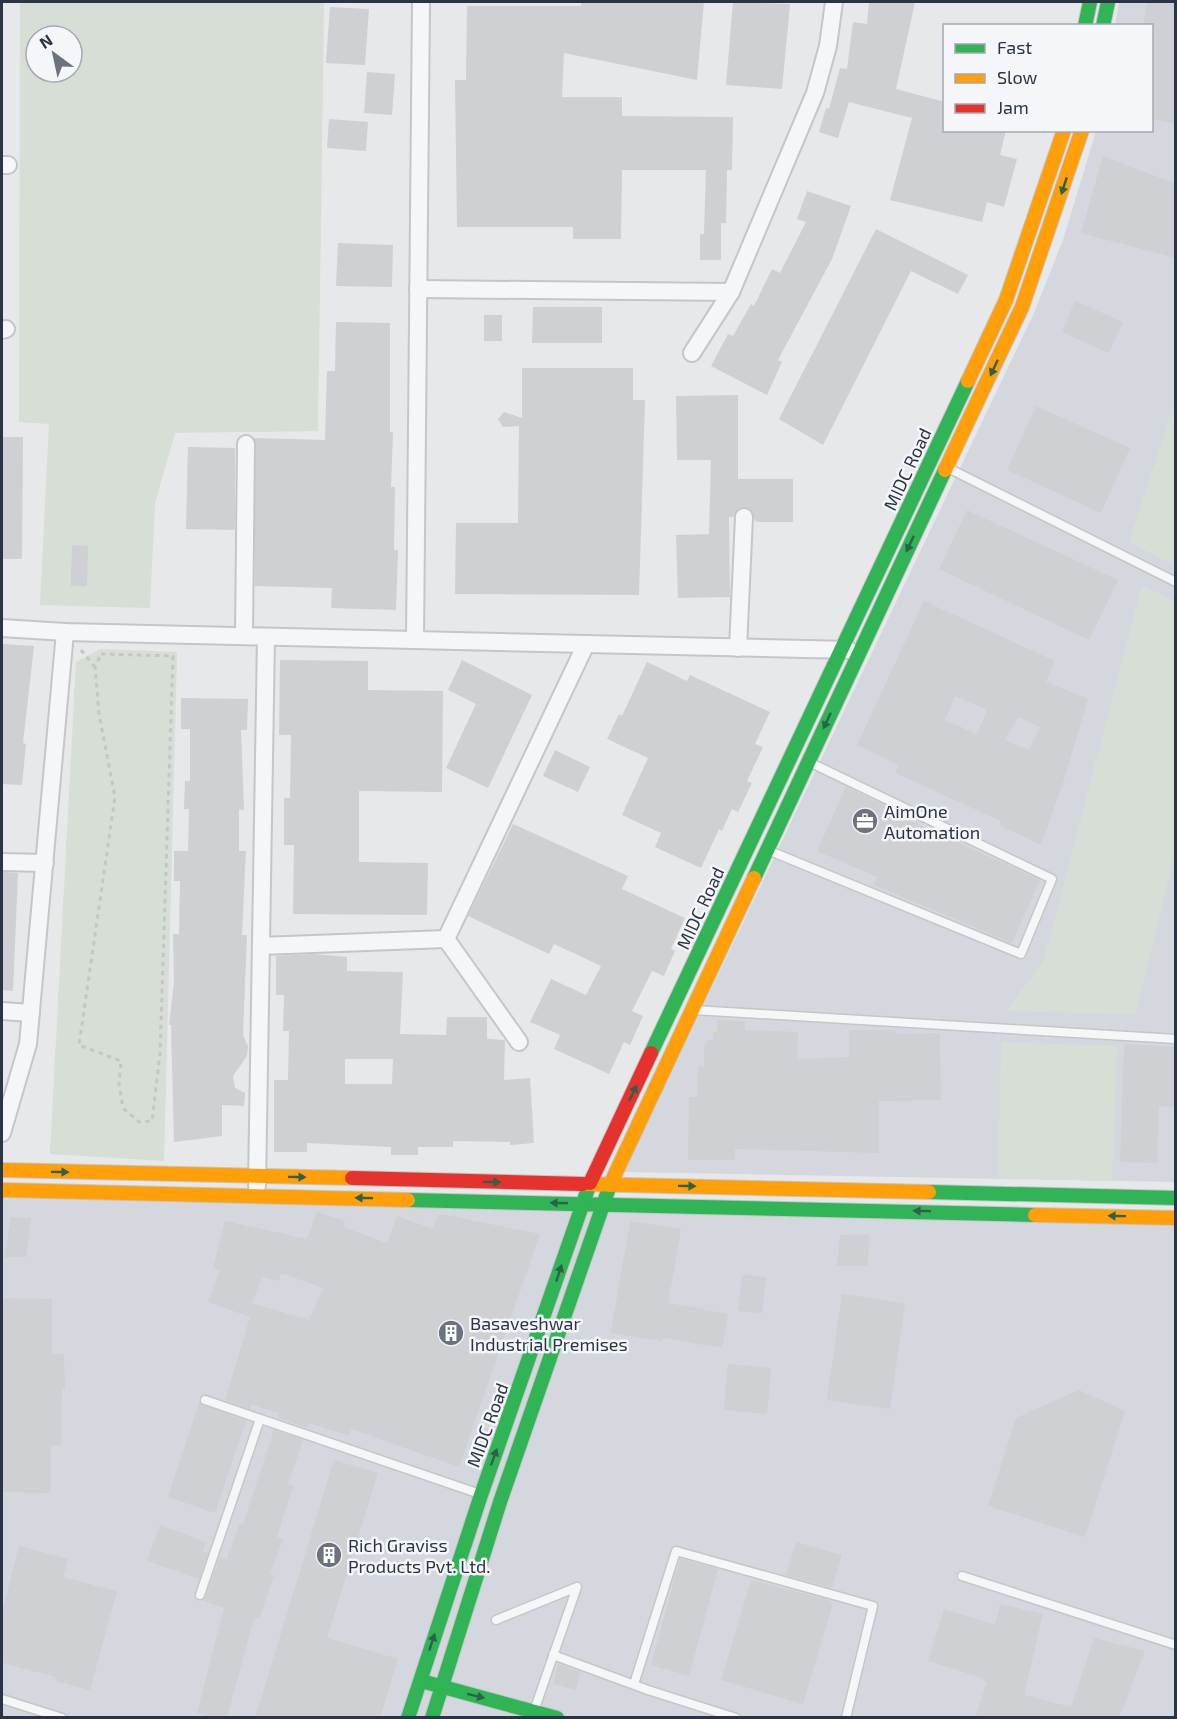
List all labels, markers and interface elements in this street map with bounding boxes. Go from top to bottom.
north arrow [24,24,84,84]
legend [943,24,1153,132]
text: N [36,30,56,52]
text: Fast [997,36,1032,58]
text: Slow [997,66,1038,88]
text: Jam [997,96,1029,118]
one-way arrow [1059,177,1068,195]
one-way arrow [989,359,998,376]
street label: MIDC Road [878,424,936,514]
one-way arrow [906,536,915,553]
one-way arrow [823,712,832,729]
place label: AimOne Automation [884,800,980,843]
office icon: AimOne Automation [850,806,880,836]
street label: MIDC Road [671,863,729,953]
one-way arrow [628,1084,637,1101]
one-way arrow [50,1167,69,1176]
one-way arrow [287,1172,306,1182]
one-way arrow [482,1177,501,1186]
one-way arrow [677,1181,696,1191]
one-way arrow [355,1193,374,1203]
one-way arrow [550,1198,569,1207]
one-way arrow [913,1207,932,1216]
one-way arrow [1108,1211,1127,1221]
one-way arrow [555,1264,564,1282]
place label: Basaveshwar Industrial Premises [470,1312,628,1355]
building icon: Basaveshwar Industrial Premises [436,1318,466,1348]
street label: MIDC Road [462,1380,512,1470]
one-way arrow [490,1448,500,1466]
place label: Rich Graviss Products Pvt. Ltd. [348,1534,490,1577]
building icon: Rich Graviss Products Pvt. Ltd. [314,1540,344,1570]
one-way arrow [428,1633,438,1651]
one-way arrow [467,1692,485,1702]

